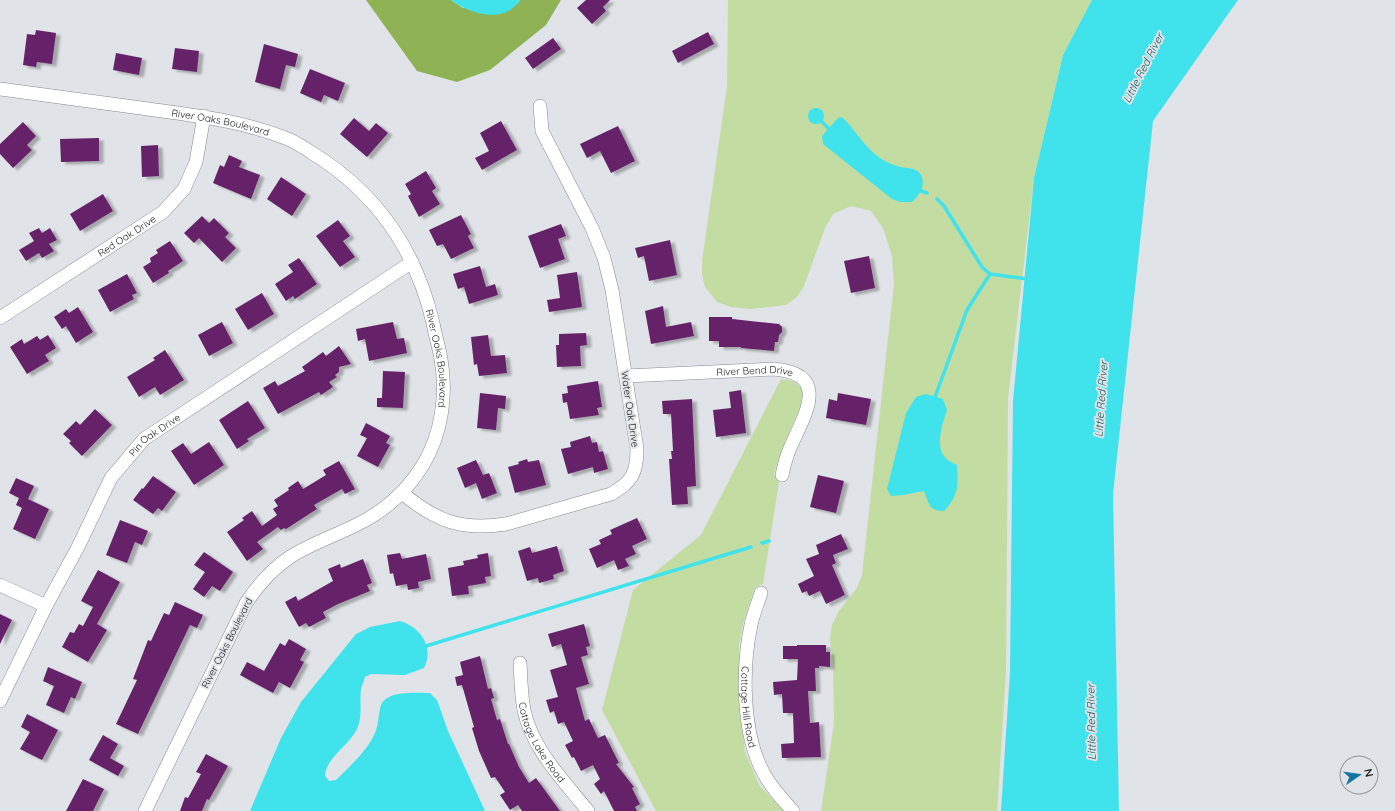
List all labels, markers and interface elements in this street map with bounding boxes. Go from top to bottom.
water label: Little Red River [1119,29,1167,105]
street label: River Oaks Boulevard [171,106,271,138]
street label: Red Oak Drive [95,212,159,259]
street label: River Oaks Boulevard [423,307,450,408]
water label: Little Red River [1091,359,1111,438]
street label: River Bend Drive [716,362,795,379]
street label: Water Oak Drive [618,370,642,448]
street label: Pin Oak Drive [126,410,183,459]
street label: River Oaks Boulevard [199,596,255,690]
street label: Cottage Hill Road [739,666,759,749]
water label: Little Red River [1083,682,1099,760]
street label: Cottage Lake Road [516,701,568,785]
north arrow [1339,755,1379,795]
text: N [1361,767,1376,778]

